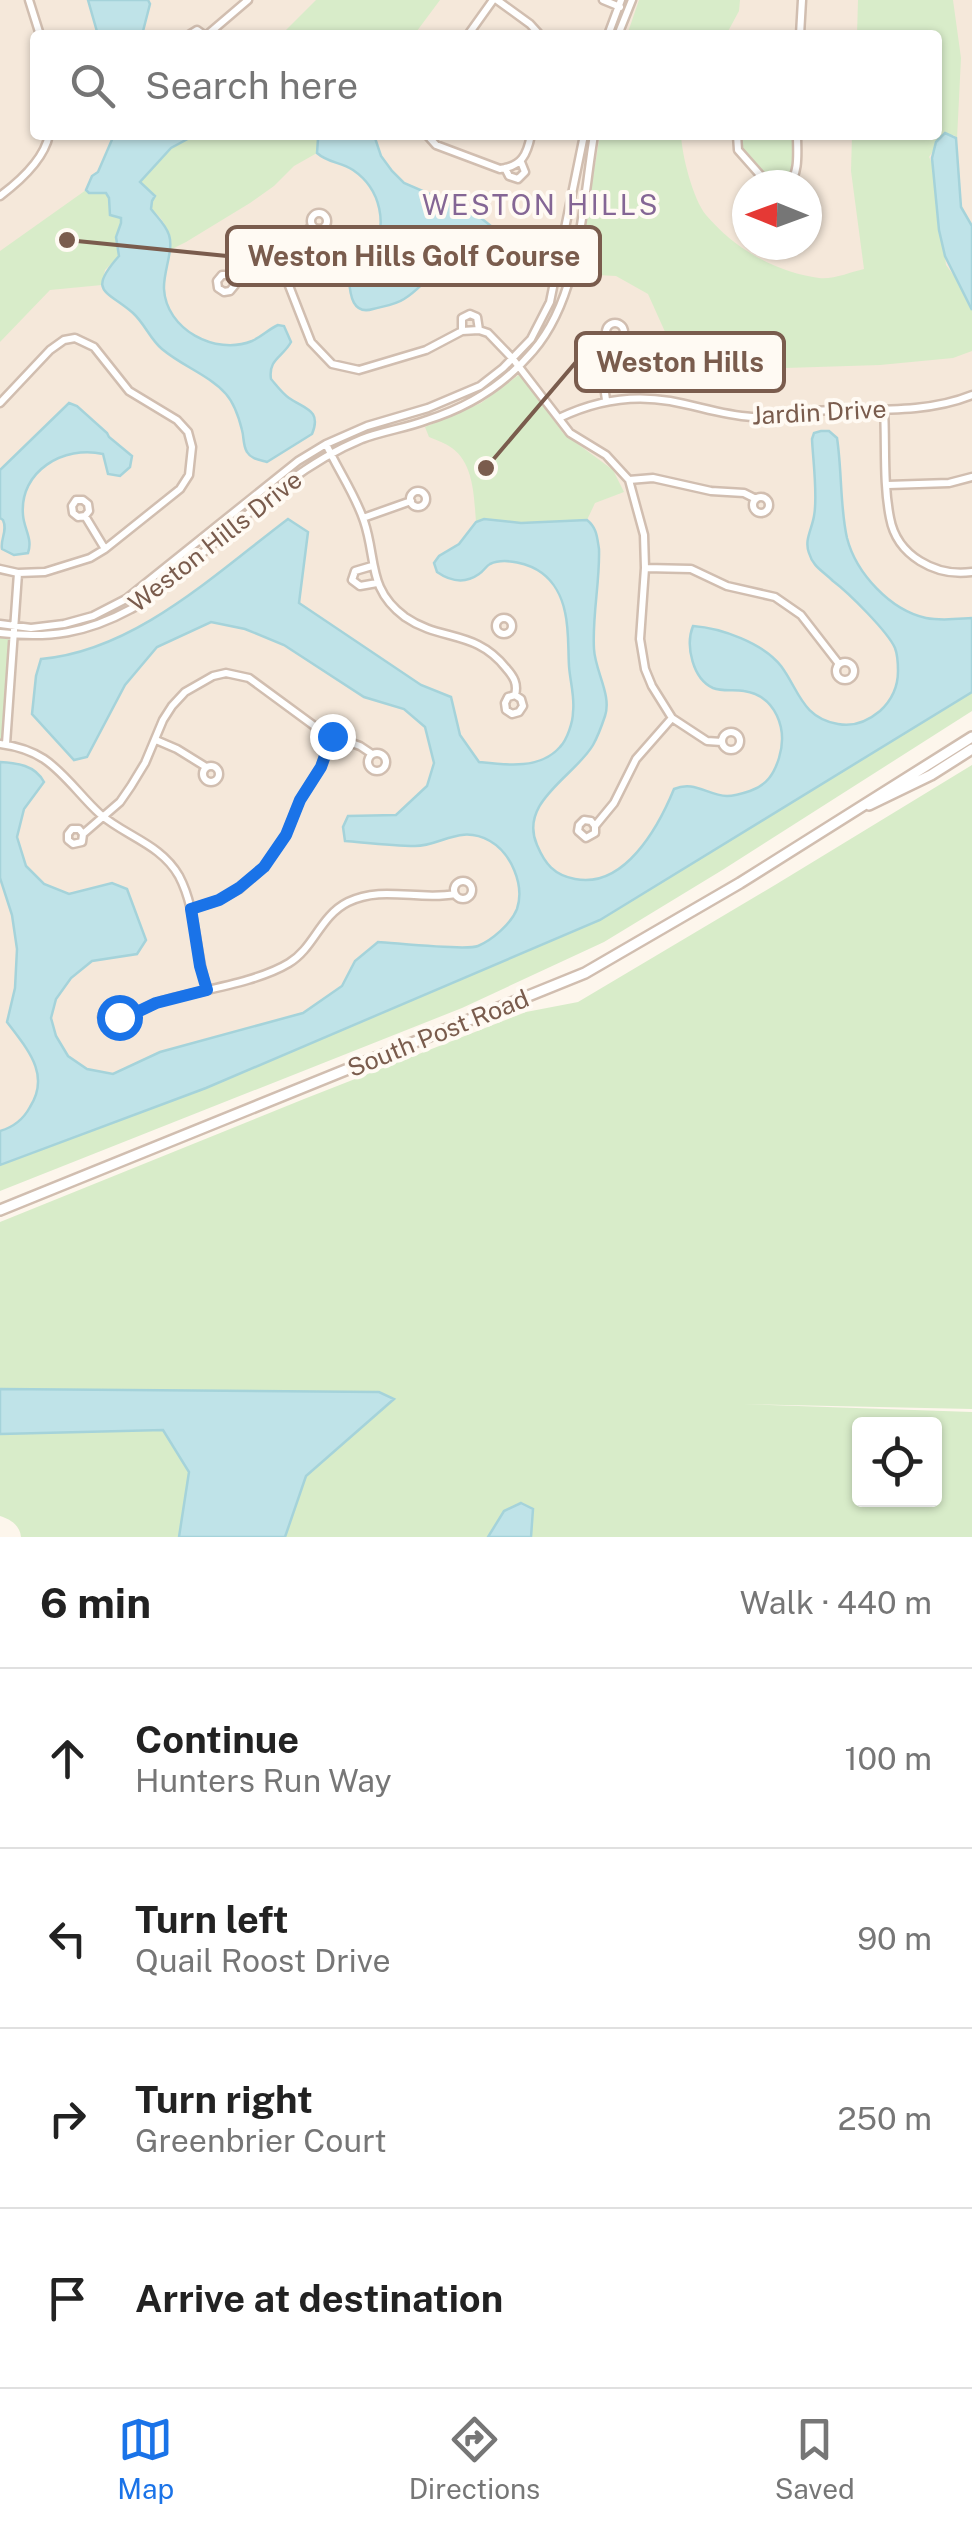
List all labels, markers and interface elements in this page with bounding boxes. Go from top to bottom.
search box [30,30,942,140]
icon: search [65,58,120,113]
text: Search here [145,63,358,108]
north arrow [732,170,822,260]
district label: WESTON HILLS [422,188,660,221]
callout: Weston Hills Golf Course [227,227,600,285]
text: Weston Hills Golf Course [248,239,581,272]
callout: Weston Hills [576,333,784,391]
text: Weston Hills [596,345,764,378]
street label: Jardin Drive [751,393,887,431]
street label: Weston Hills Drive [122,464,308,618]
route end [310,714,356,760]
street label: South Post Road [343,983,533,1083]
route start [97,995,143,1041]
map controls [852,1417,942,1507]
button: locate [852,1417,942,1507]
text: 6 min [40,1578,151,1627]
text: Walk · 440 m [740,1584,932,1621]
text: Continue [135,1717,299,1762]
icon: ahead [40,1731,95,1786]
text: 100 m [845,1740,932,1777]
text: Hunters Run Way [135,1762,392,1799]
text: Turn left [135,1897,289,1942]
icon: left [40,1911,95,1966]
text: 90 m [857,1920,932,1957]
text: Quail Roost Drive [135,1942,391,1979]
text: Turn right [135,2077,313,2122]
icon: right [40,2091,95,2146]
text: 250 m [837,2100,932,2137]
text: Greenbrier Court [135,2122,387,2159]
icon: arrive [40,2271,95,2326]
text: Arrive at destination [135,2276,503,2321]
tab: Map [117,2412,174,2505]
tab: Directions [409,2412,540,2505]
tab: Saved [775,2412,855,2505]

